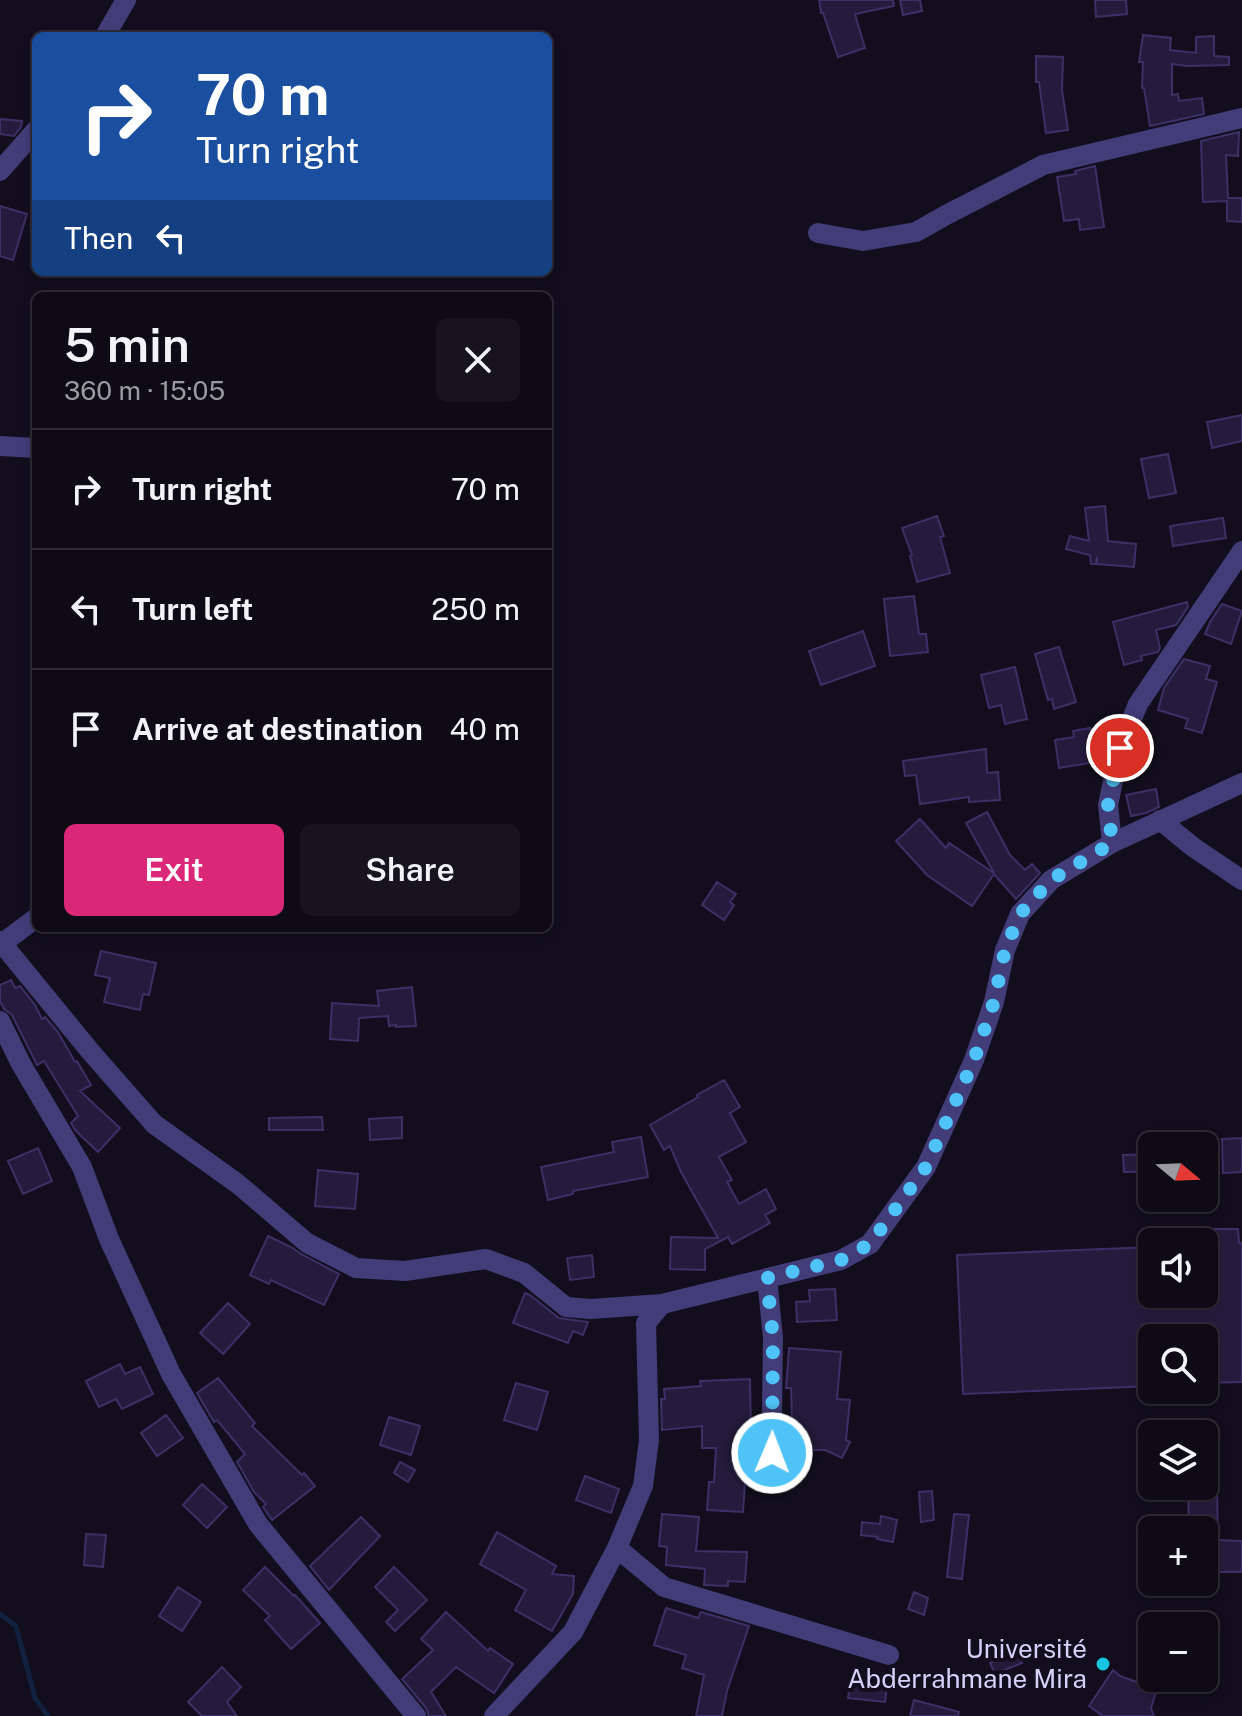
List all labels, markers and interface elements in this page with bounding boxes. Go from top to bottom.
text: 70 m [196,62,329,128]
icon: right [64,64,168,168]
text: Turn right [196,129,359,171]
icon: left [149,216,193,260]
text: Then [64,220,133,256]
text: 5 min [64,316,190,373]
button: close [436,318,520,402]
text: 360 m · 15:05 [64,375,225,406]
icon: right [64,467,108,511]
text: Turn right [132,471,272,507]
text: 70 m [451,471,520,507]
icon: left [64,587,108,631]
text: Turn left [132,591,253,627]
text: 250 m [431,591,520,627]
icon: arrive [64,707,108,751]
text: Arrive at destination [132,711,423,747]
text: 40 m [450,711,520,747]
pin [1086,714,1154,782]
icon: arrive [1098,726,1142,770]
button: Exit [64,824,284,916]
button: Share [300,824,520,916]
north arrow [1138,1132,1218,1212]
map controls [1138,1132,1218,1692]
button: sound [1138,1228,1218,1308]
button: search [1138,1324,1218,1404]
position arrow [730,1411,814,1495]
button: layers [1138,1420,1218,1500]
button: + [1138,1516,1218,1596]
button: − [1138,1612,1218,1692]
place label: Université Abderrahmane Mira [847,1633,1087,1694]
marker: Université Abderrahmane Mira [1094,1655,1112,1673]

